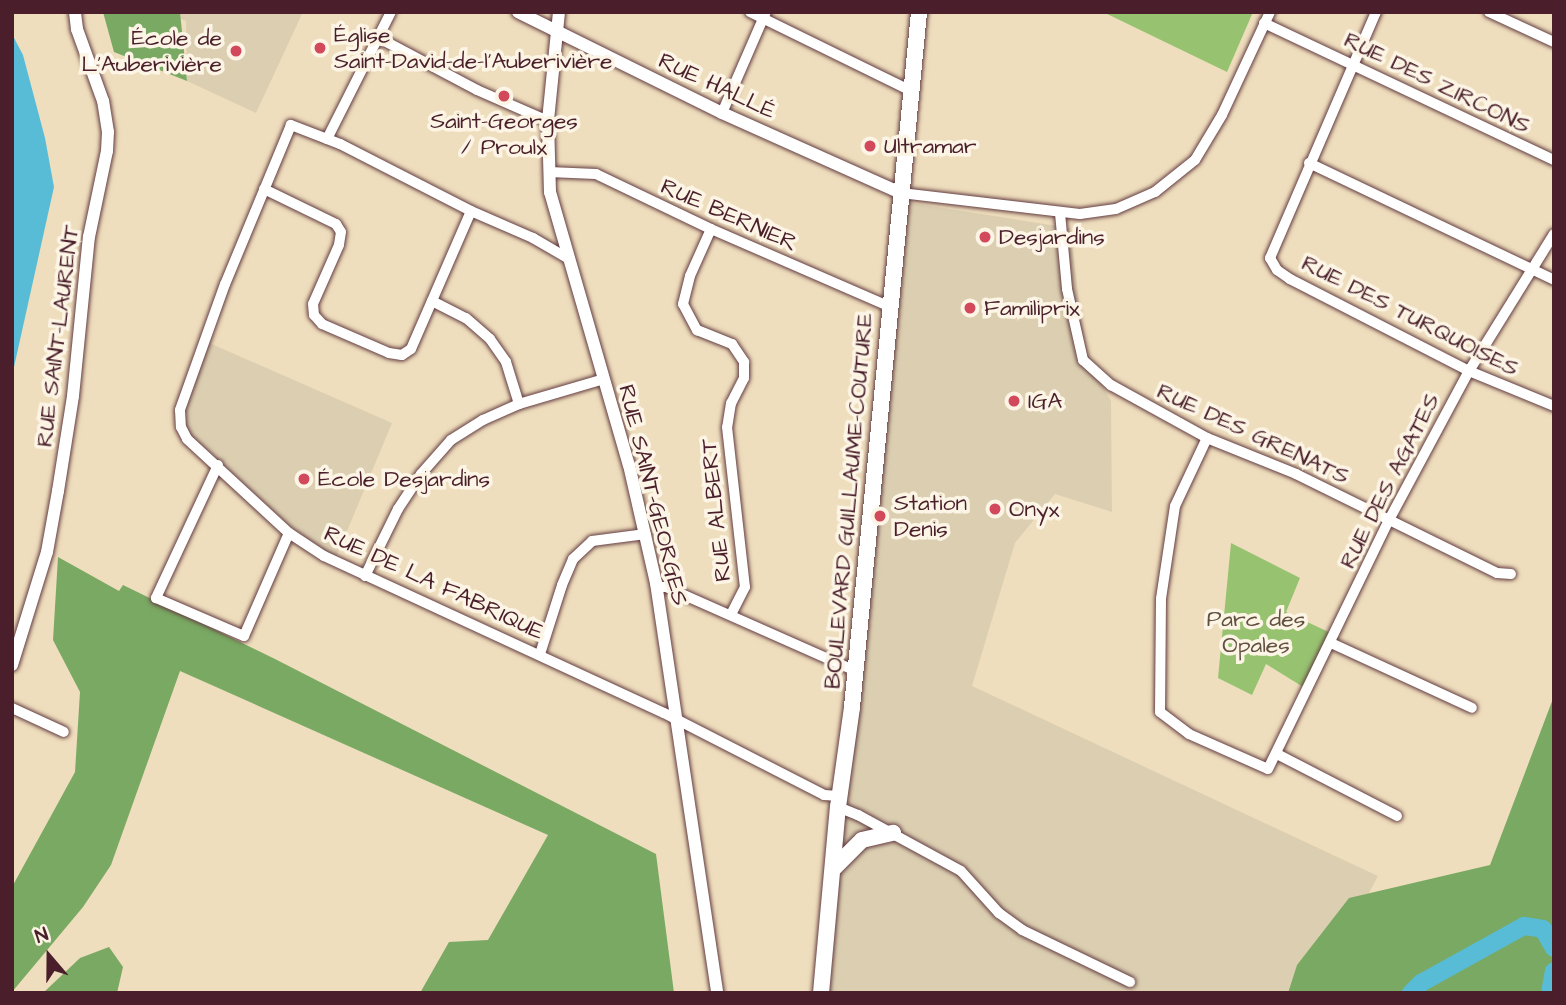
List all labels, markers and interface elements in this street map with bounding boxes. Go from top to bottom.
place label: Église Saint-David-de-l’Auberivière [334,21,613,75]
place label: École de L'Auberivière [81,24,222,78]
street label: RUE DES ZIRCONS [1340,26,1534,140]
marker: Église Saint-David-de-l’Auberivière [312,40,328,56]
marker: École de L'Auberivière [228,43,244,59]
street label: RUE HALLÉ [654,47,780,125]
marker: Saint-Georges / Proulx [496,88,512,104]
place label: Saint-Georges / Proulx [430,107,578,161]
place label: Ultramar [884,132,977,160]
marker: Ultramar [862,138,878,154]
street label: RUE BERNIER [657,173,801,257]
street label: RUE SAINT-LAURENT [31,223,85,449]
place label: Desjardins [999,223,1105,251]
marker: Desjardins [977,229,993,245]
street label: RUE DES TURQUOISES [1297,249,1523,383]
place label: Familiprix [984,294,1080,322]
marker: Familiprix [962,300,978,316]
street label: BOULEVARD GUILLAUME-COUTURE [819,312,879,690]
street label: RUE DES GRENATS [1153,377,1353,491]
street label: RUE SAINT-GEORGES [612,382,694,608]
place label: IGA [1028,387,1062,415]
street label: RUE DES AGATES [1334,389,1446,573]
marker: IGA [1006,393,1022,409]
street label: RUE ALBERT [695,437,737,583]
place label: École Desjardins [318,465,490,493]
marker: École Desjardins [296,471,312,487]
place label: Station Denis [894,489,967,543]
place label: Onyx [1009,495,1059,523]
marker: Onyx [987,501,1003,517]
marker: Station Denis [872,508,888,524]
street label: RUE DE LA FABRIQUE [320,520,548,646]
park label: Parc des Opales [1207,605,1305,659]
north arrow [14,921,84,991]
text: N [31,921,52,951]

